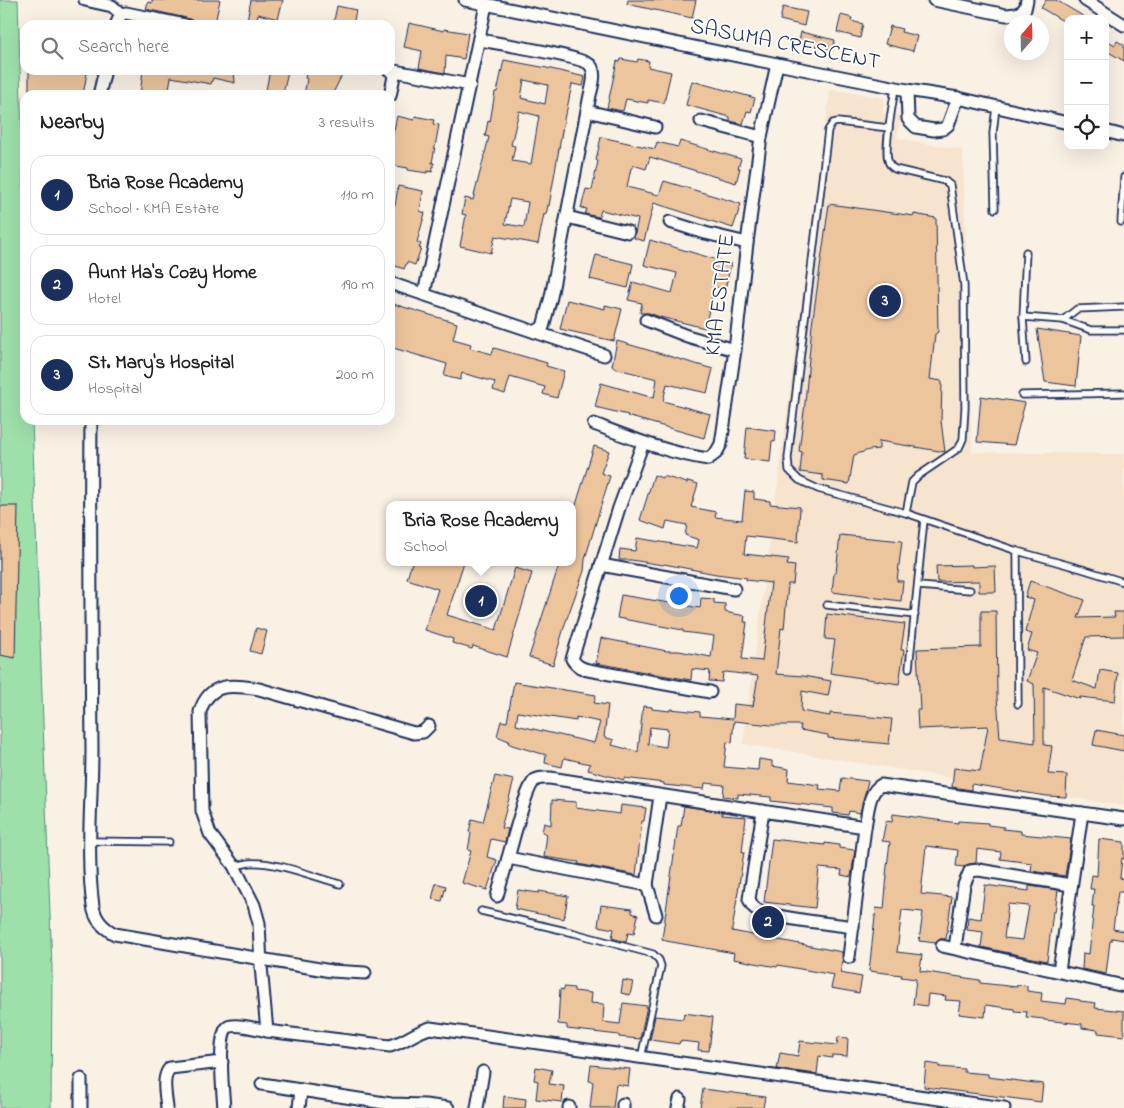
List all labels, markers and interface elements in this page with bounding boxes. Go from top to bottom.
street label: SASUMA CRESCENT [687,11,883,79]
north arrow [1004,15,1049,60]
map controls [1064,15,1109,150]
button: + [1064,15,1109,60]
search box [20,20,395,75]
icon: search [38,34,66,62]
text: Search here [78,34,169,61]
button: − [1064,60,1109,105]
button: locate [1064,105,1109,150]
text: Nearby [40,108,104,138]
text: 3 results [319,111,375,135]
text: Bria Rose Academy [88,170,243,197]
text: 1 [54,183,60,207]
text: 110 m [340,183,374,207]
text: School · KMA Estate [88,197,219,221]
street label: KMA ESTATE [698,232,744,358]
text: Aunt Ha's Cozy Home [88,260,256,287]
text: 2 [53,273,61,297]
text: 190 m [341,273,374,297]
pin: 3 [869,282,901,320]
text: Hotel [88,287,121,311]
text: St. Mary's Hospital [88,350,234,377]
text: 3 [54,363,60,387]
text: 200 m [336,363,374,387]
text: Hospital [88,377,142,401]
popup [386,501,576,566]
text: Bria Rose Academy [403,508,559,535]
text: School [403,535,447,559]
pin: 1 [465,582,497,620]
your location [666,583,692,609]
pin: 2 [752,903,784,941]

